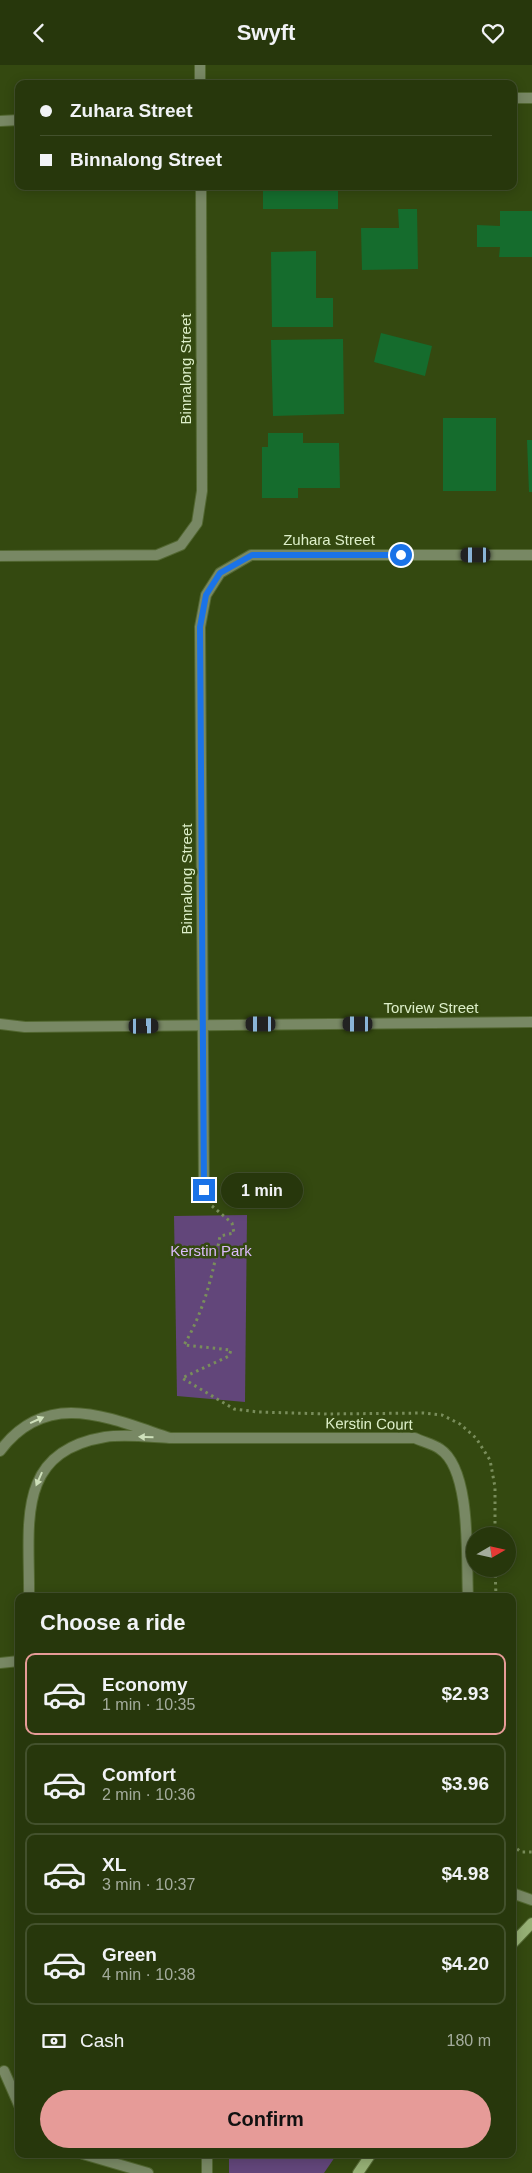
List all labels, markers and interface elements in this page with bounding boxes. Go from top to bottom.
icon: back [25,19,53,47]
icon: heart [479,19,507,47]
text: Swyft [237,20,295,45]
text: Zuhara Street [70,100,192,121]
text: Binnalong Street [70,149,222,170]
street label: Binnalong Street [177,313,194,424]
street label: Zuhara Street [283,531,376,548]
route start [390,544,412,566]
car [461,548,491,563]
street label: Binnalong Street [178,823,195,934]
street label: Torview Street [383,999,479,1016]
car [246,1017,276,1032]
car [343,1017,373,1032]
car [128,1018,159,1034]
callout: 1 min [222,1173,304,1207]
route end [193,1179,215,1201]
text: 1 min [241,1182,283,1199]
park label: Kerstin Park [170,1242,252,1259]
street label: Kerstin Court [325,1414,414,1433]
one-way arrow [30,1415,44,1423]
one-way arrow [138,1433,154,1441]
one-way arrow [35,1472,43,1486]
north arrow [466,1527,516,1577]
map controls [466,1527,516,1577]
text: Choose a ride [40,1610,185,1635]
icon: car [42,1672,87,1717]
text: Economy [102,1674,188,1695]
text: $2.93 [441,1683,489,1704]
text: 1 min · 10:35 [102,1696,195,1713]
icon: car [42,1762,87,1807]
text: Comfort [102,1764,176,1785]
text: $3.96 [441,1773,489,1794]
text: 2 min · 10:36 [102,1786,195,1803]
icon: car [42,1852,87,1897]
text: XL [102,1854,126,1875]
text: $4.98 [441,1863,489,1884]
text: 3 min · 10:37 [102,1876,195,1893]
icon: car [42,1942,87,1987]
text: Green [102,1944,157,1965]
text: $4.20 [441,1953,489,1974]
text: 4 min · 10:38 [102,1966,195,1983]
icon: cash [40,2027,68,2055]
text: Cash [80,2030,124,2051]
text: 180 m [447,2032,491,2049]
button: Confirm [40,2090,491,2148]

